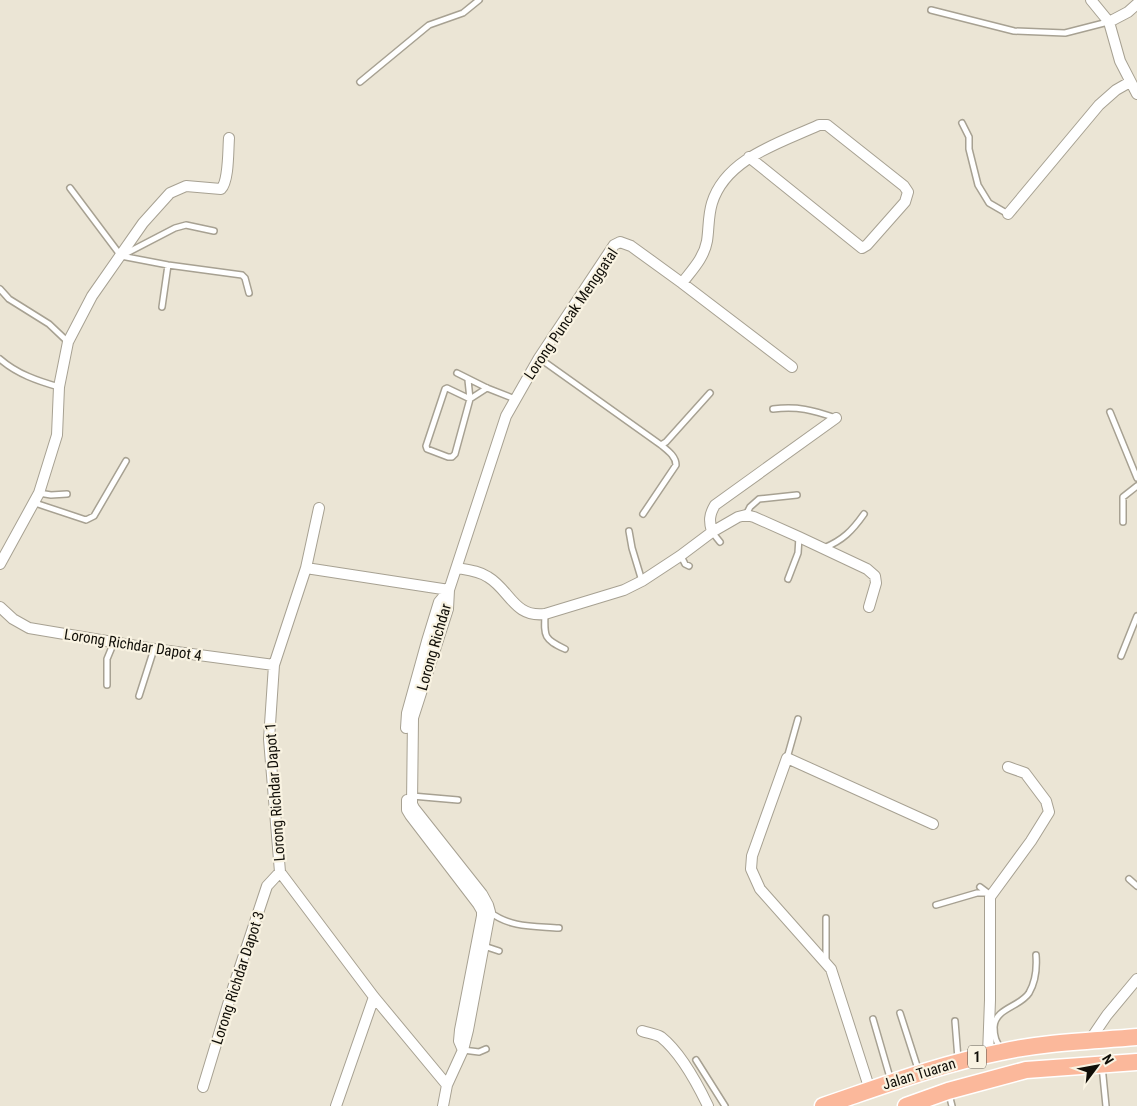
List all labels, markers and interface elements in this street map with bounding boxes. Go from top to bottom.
street label: Lorong Puncak Menggatal [520,245,622,383]
street label: Lorong Richdar [413,601,455,692]
street label: Lorong Richdar Dapot 4 [63,625,203,665]
street label: Lorong Richdar Dapot 1 [261,722,289,862]
street label: Lorong Richdar Dapot 3 [208,909,268,1047]
north arrow [1072,1041,1122,1091]
road number: 1 [968,1046,986,1068]
text: N [1099,1051,1117,1067]
street label: Jalan Tuaran [880,1054,958,1094]

